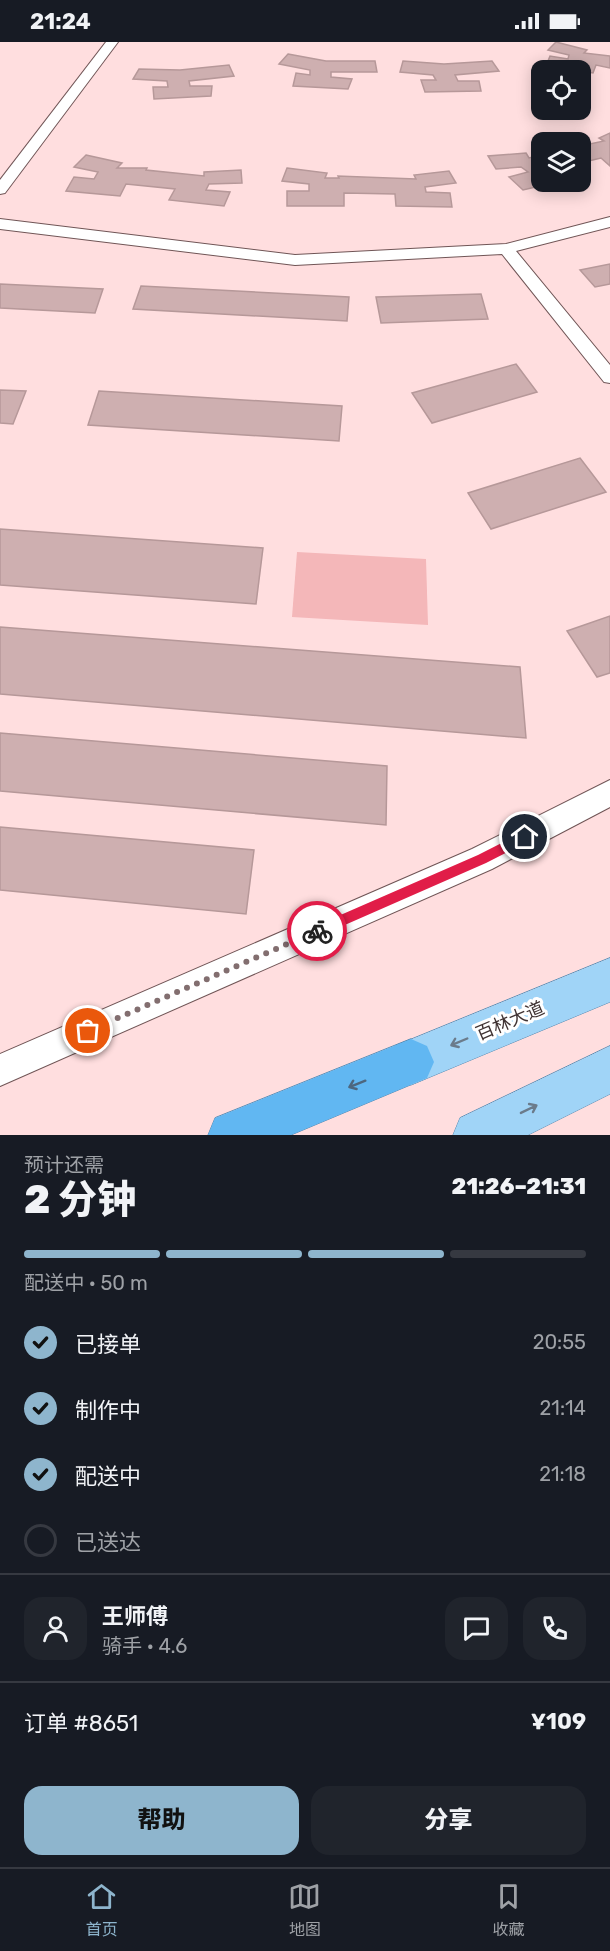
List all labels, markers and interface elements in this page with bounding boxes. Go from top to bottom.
text: 21:24 [30,8,91,35]
map controls [531,60,591,192]
button: locate [531,60,591,120]
button: layers [531,132,591,192]
pin [499,811,550,862]
icon: home [508,820,541,853]
courier [287,901,347,961]
icon: bike [301,915,334,948]
street label: 百林大道 [473,997,547,1045]
pin [62,1005,113,1056]
icon: bag [71,1014,104,1047]
one-way arrow [450,1037,468,1048]
one-way arrow [348,1079,367,1090]
one-way arrow [520,1103,537,1115]
text: 预计还需 [24,1153,104,1177]
text: 21:26–21:31 [452,1173,586,1200]
text: 2 分钟 [24,1177,136,1223]
text: 配送中 · 50 m [24,1271,148,1295]
icon: check [24,1326,57,1359]
text: 20:55 [533,1330,586,1354]
text: 已接单 [75,1331,141,1358]
icon: check [24,1392,57,1425]
text: 21:14 [540,1396,586,1420]
text: 制作中 [75,1397,141,1424]
icon: check [24,1458,57,1491]
text: 21:18 [539,1462,586,1486]
text: 配送中 [75,1463,141,1490]
text: 已送达 [75,1529,141,1556]
button: person [24,1597,87,1660]
button: chat [445,1597,508,1660]
button: phone [523,1597,586,1660]
text: 王师傅 [102,1603,168,1630]
text: 骑手 · 4.6 [102,1634,187,1658]
text: ¥109 [531,1708,586,1735]
text: 订单 #8651 [24,1710,138,1737]
button: 帮助 [24,1786,299,1855]
button: 分享 [311,1786,586,1855]
tab: 首页 [85,1880,118,1940]
tab: 地图 [288,1880,321,1940]
tab: 收藏 [492,1880,525,1940]

